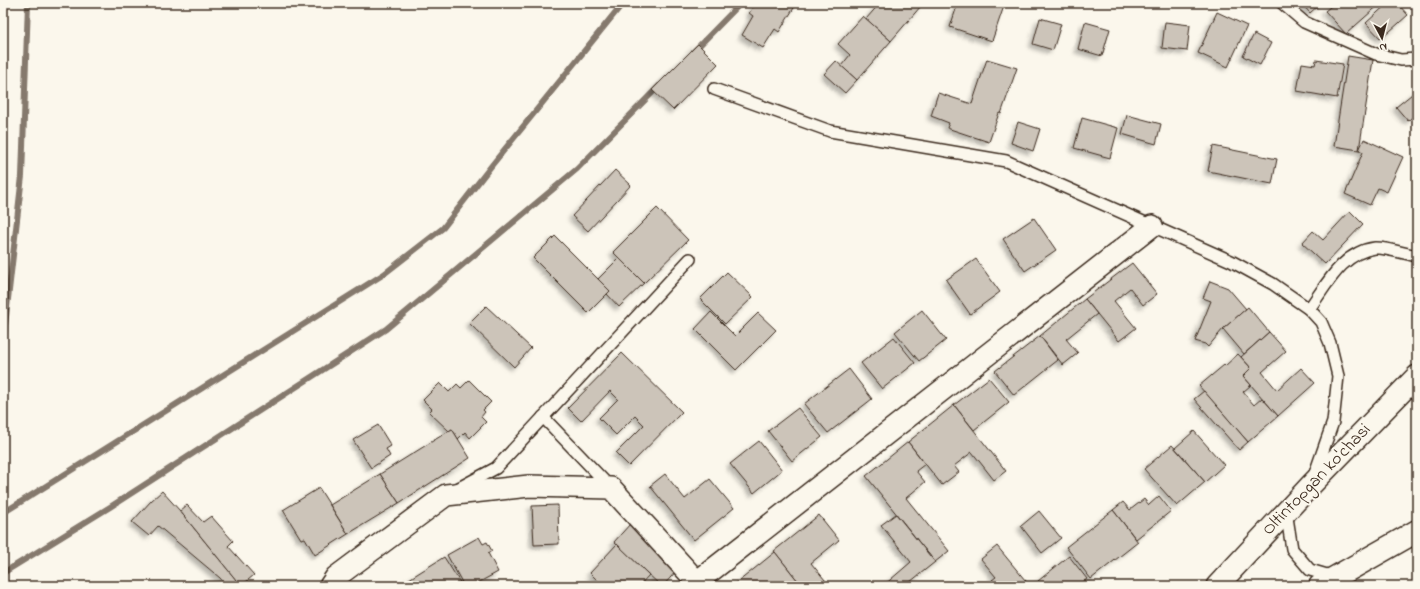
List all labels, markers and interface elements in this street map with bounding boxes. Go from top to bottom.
north arrow [1362,18,1402,58]
text: N [1378,39,1388,55]
street label: Oltintopgan ko'chasi [1257,418,1378,543]

